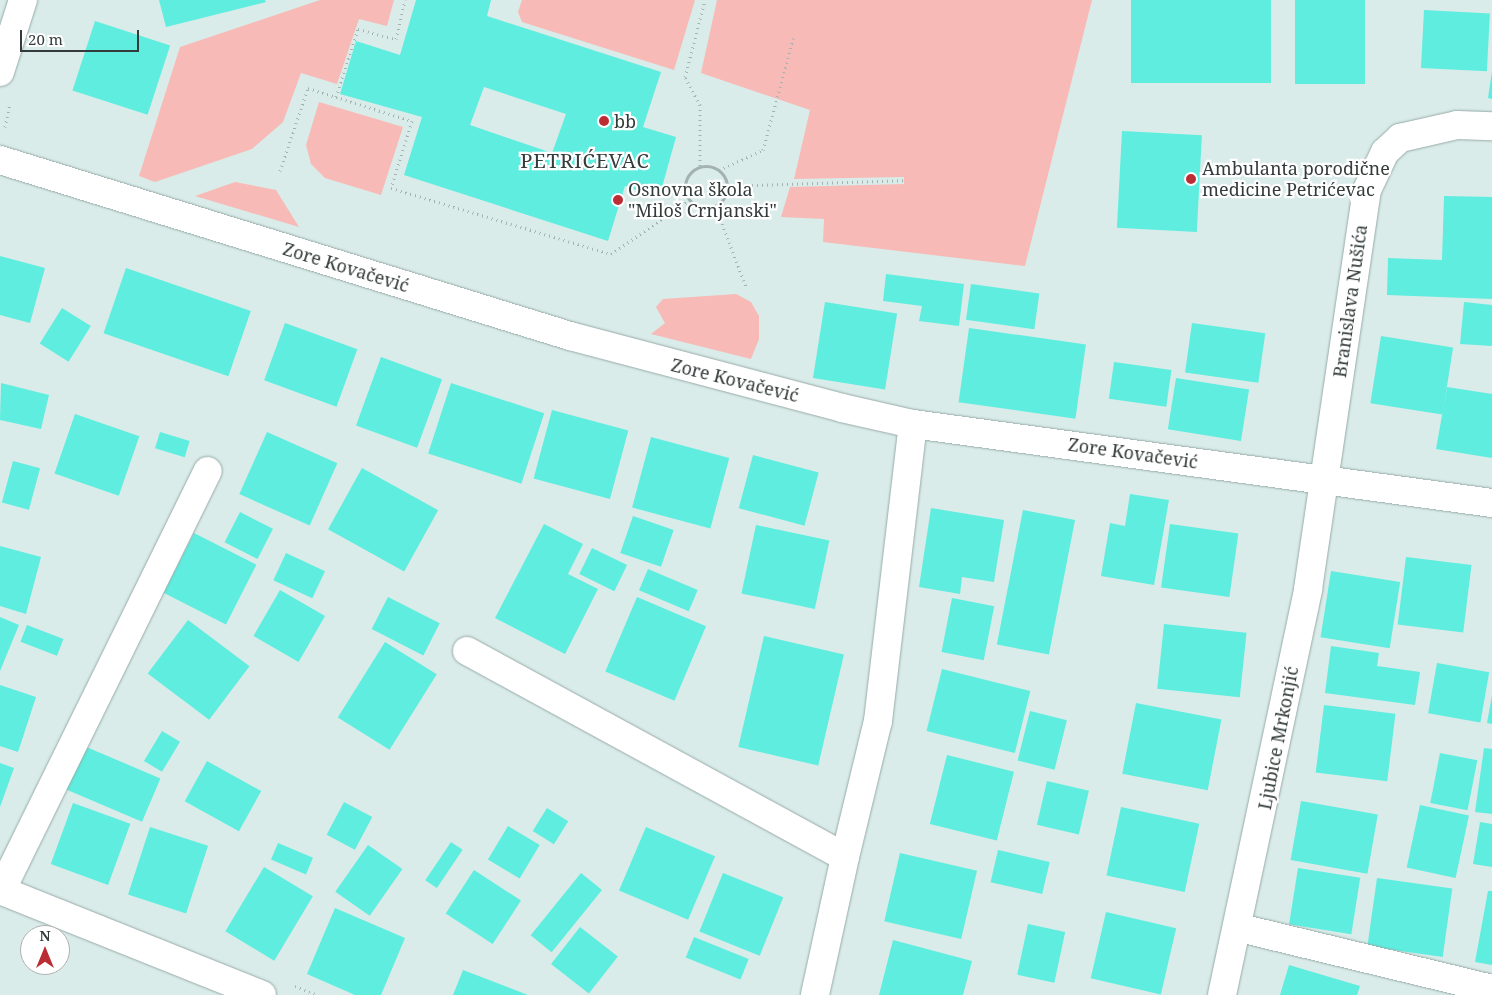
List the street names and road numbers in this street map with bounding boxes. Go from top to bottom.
street label: Branislava Nušića [1329,223,1371,379]
street label: Zore Kovačević [280,238,412,296]
street label: Zore Kovačević [669,354,801,406]
street label: Zore Kovačević [1067,433,1199,473]
street label: Ljubice Mrkonjić [1254,664,1302,812]

